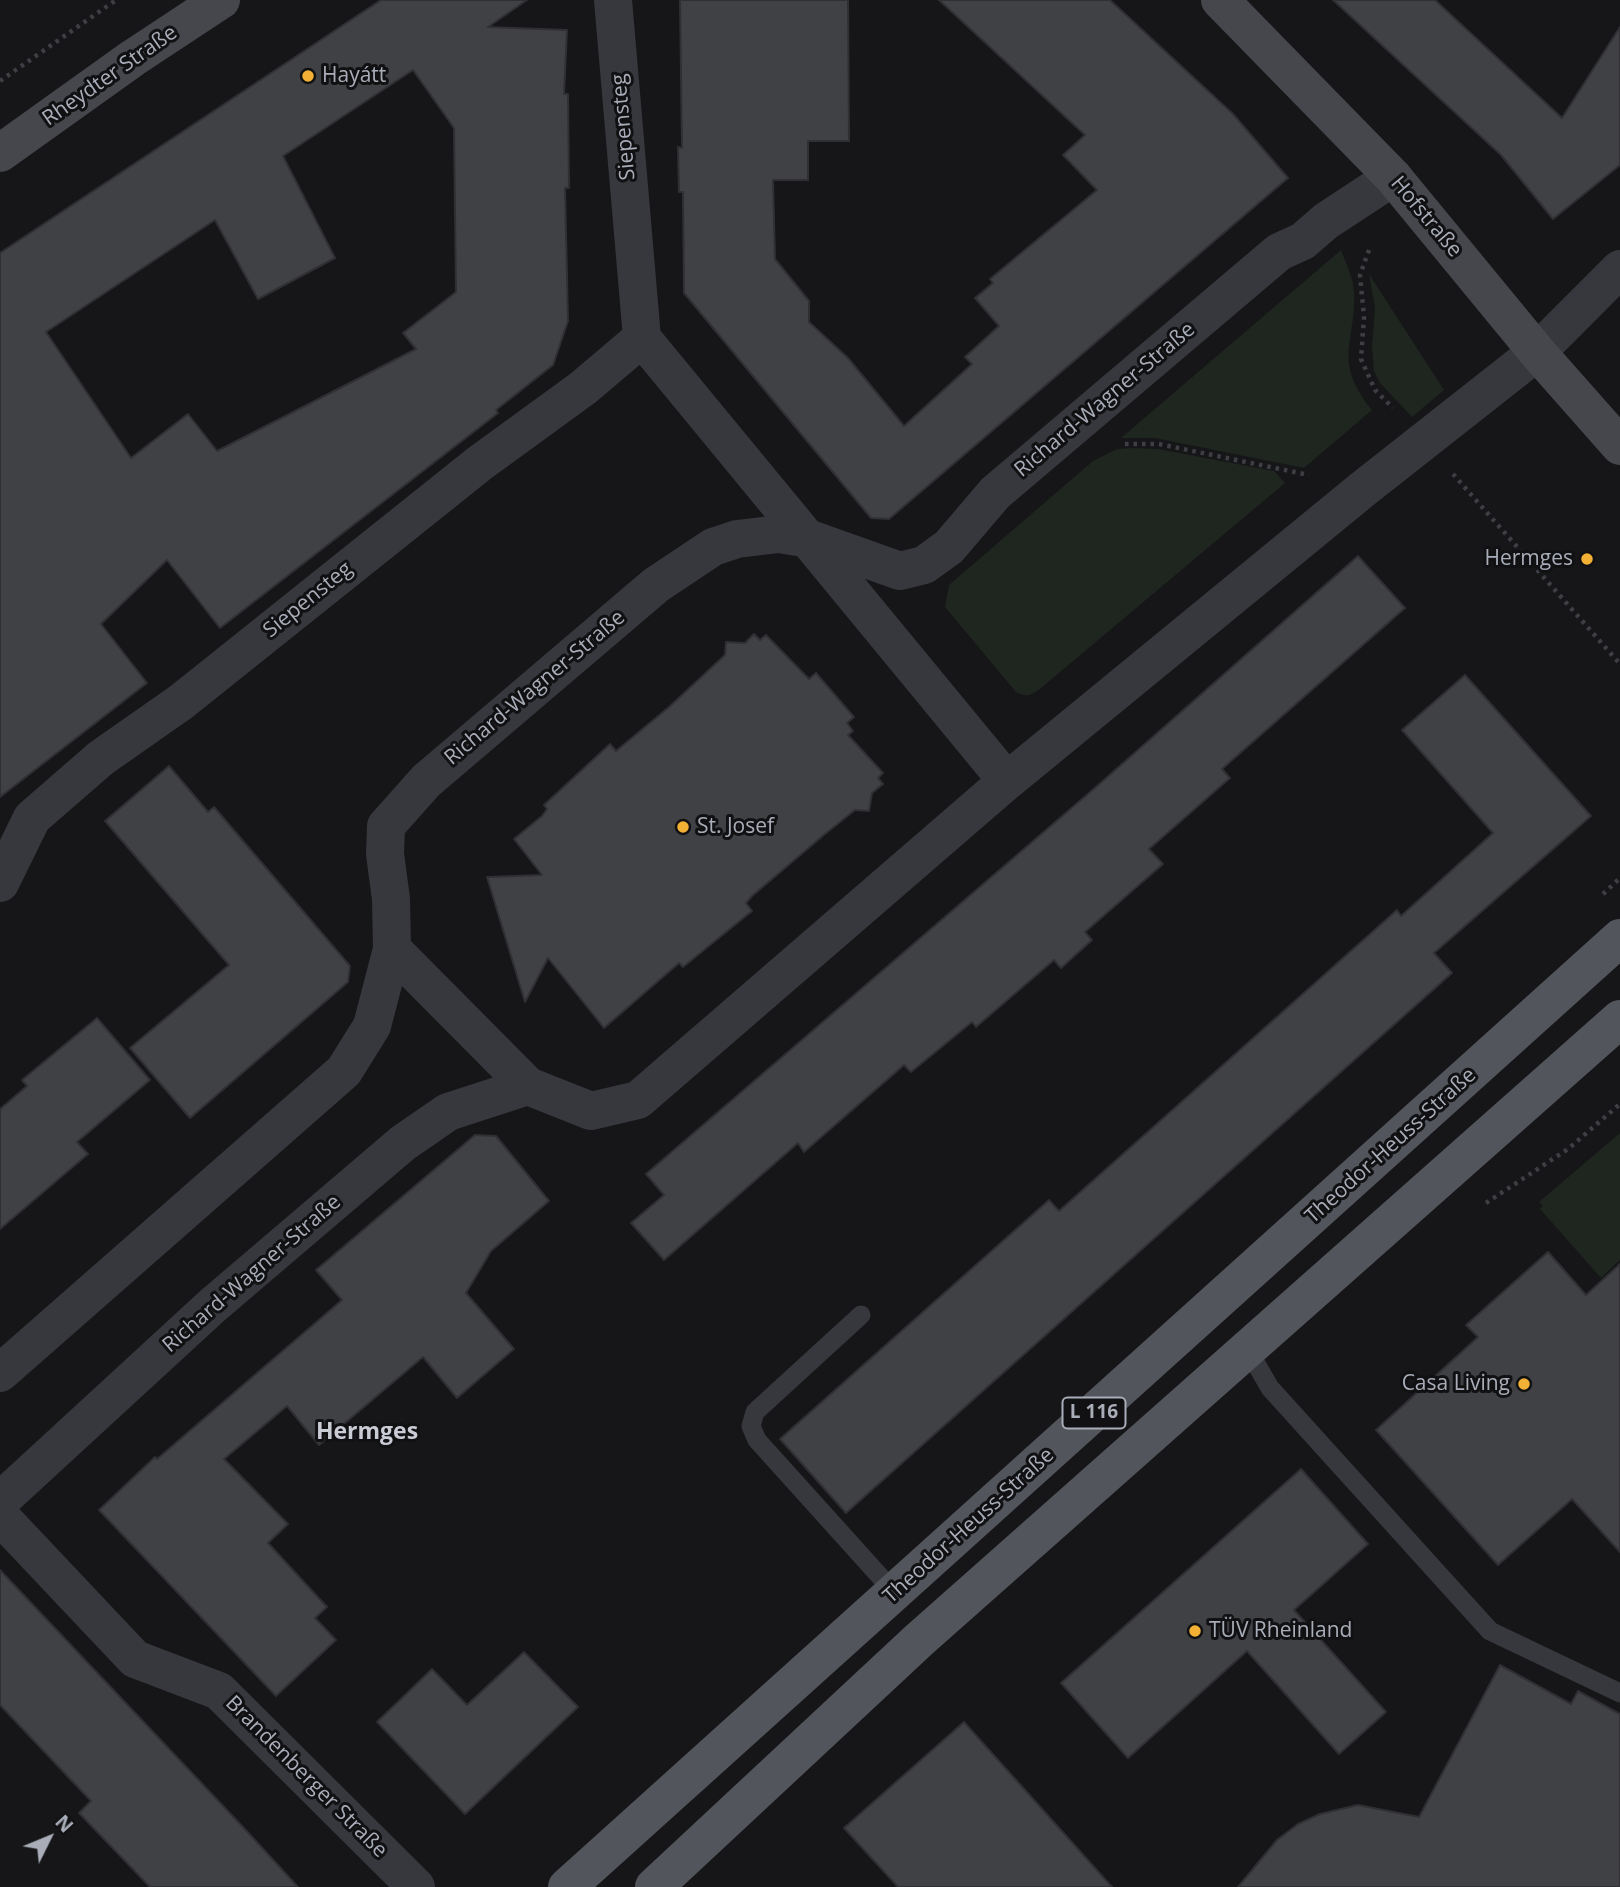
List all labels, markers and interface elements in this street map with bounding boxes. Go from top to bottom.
street label: Rheydter Straße [38,20,182,132]
place label: Hayátt [322,63,386,89]
marker: Hayátt [300,68,316,84]
street label: Siepensteg [607,73,641,181]
street label: Hofstraße [1385,171,1467,263]
street label: Richard-Wagner-Straße [1010,317,1200,483]
place label: Hermges [1484,546,1573,572]
marker: Hermges [1579,551,1595,567]
street label: Siepensteg [259,557,357,643]
street label: Richard-Wagner-Straße [440,605,630,771]
place label: St. Josef [697,814,774,840]
marker: St. Josef [675,819,691,835]
street label: Theodor-Heuss-Straße [1301,1063,1481,1229]
street label: Richard-Wagner-Straße [158,1190,346,1358]
place label: Casa Living [1402,1371,1510,1397]
marker: Casa Living [1516,1376,1532,1392]
road number: L 116 [1062,1398,1126,1428]
district label: Hermges [316,1418,418,1446]
street label: Theodor-Heuss-Straße [879,1443,1059,1609]
place label: TÜV Rheinland [1209,1618,1352,1644]
marker: TÜV Rheinland [1187,1623,1203,1639]
street label: Brandenberger Straße [220,1691,392,1863]
north arrow [14,1803,84,1873]
text: N [50,1809,79,1838]

